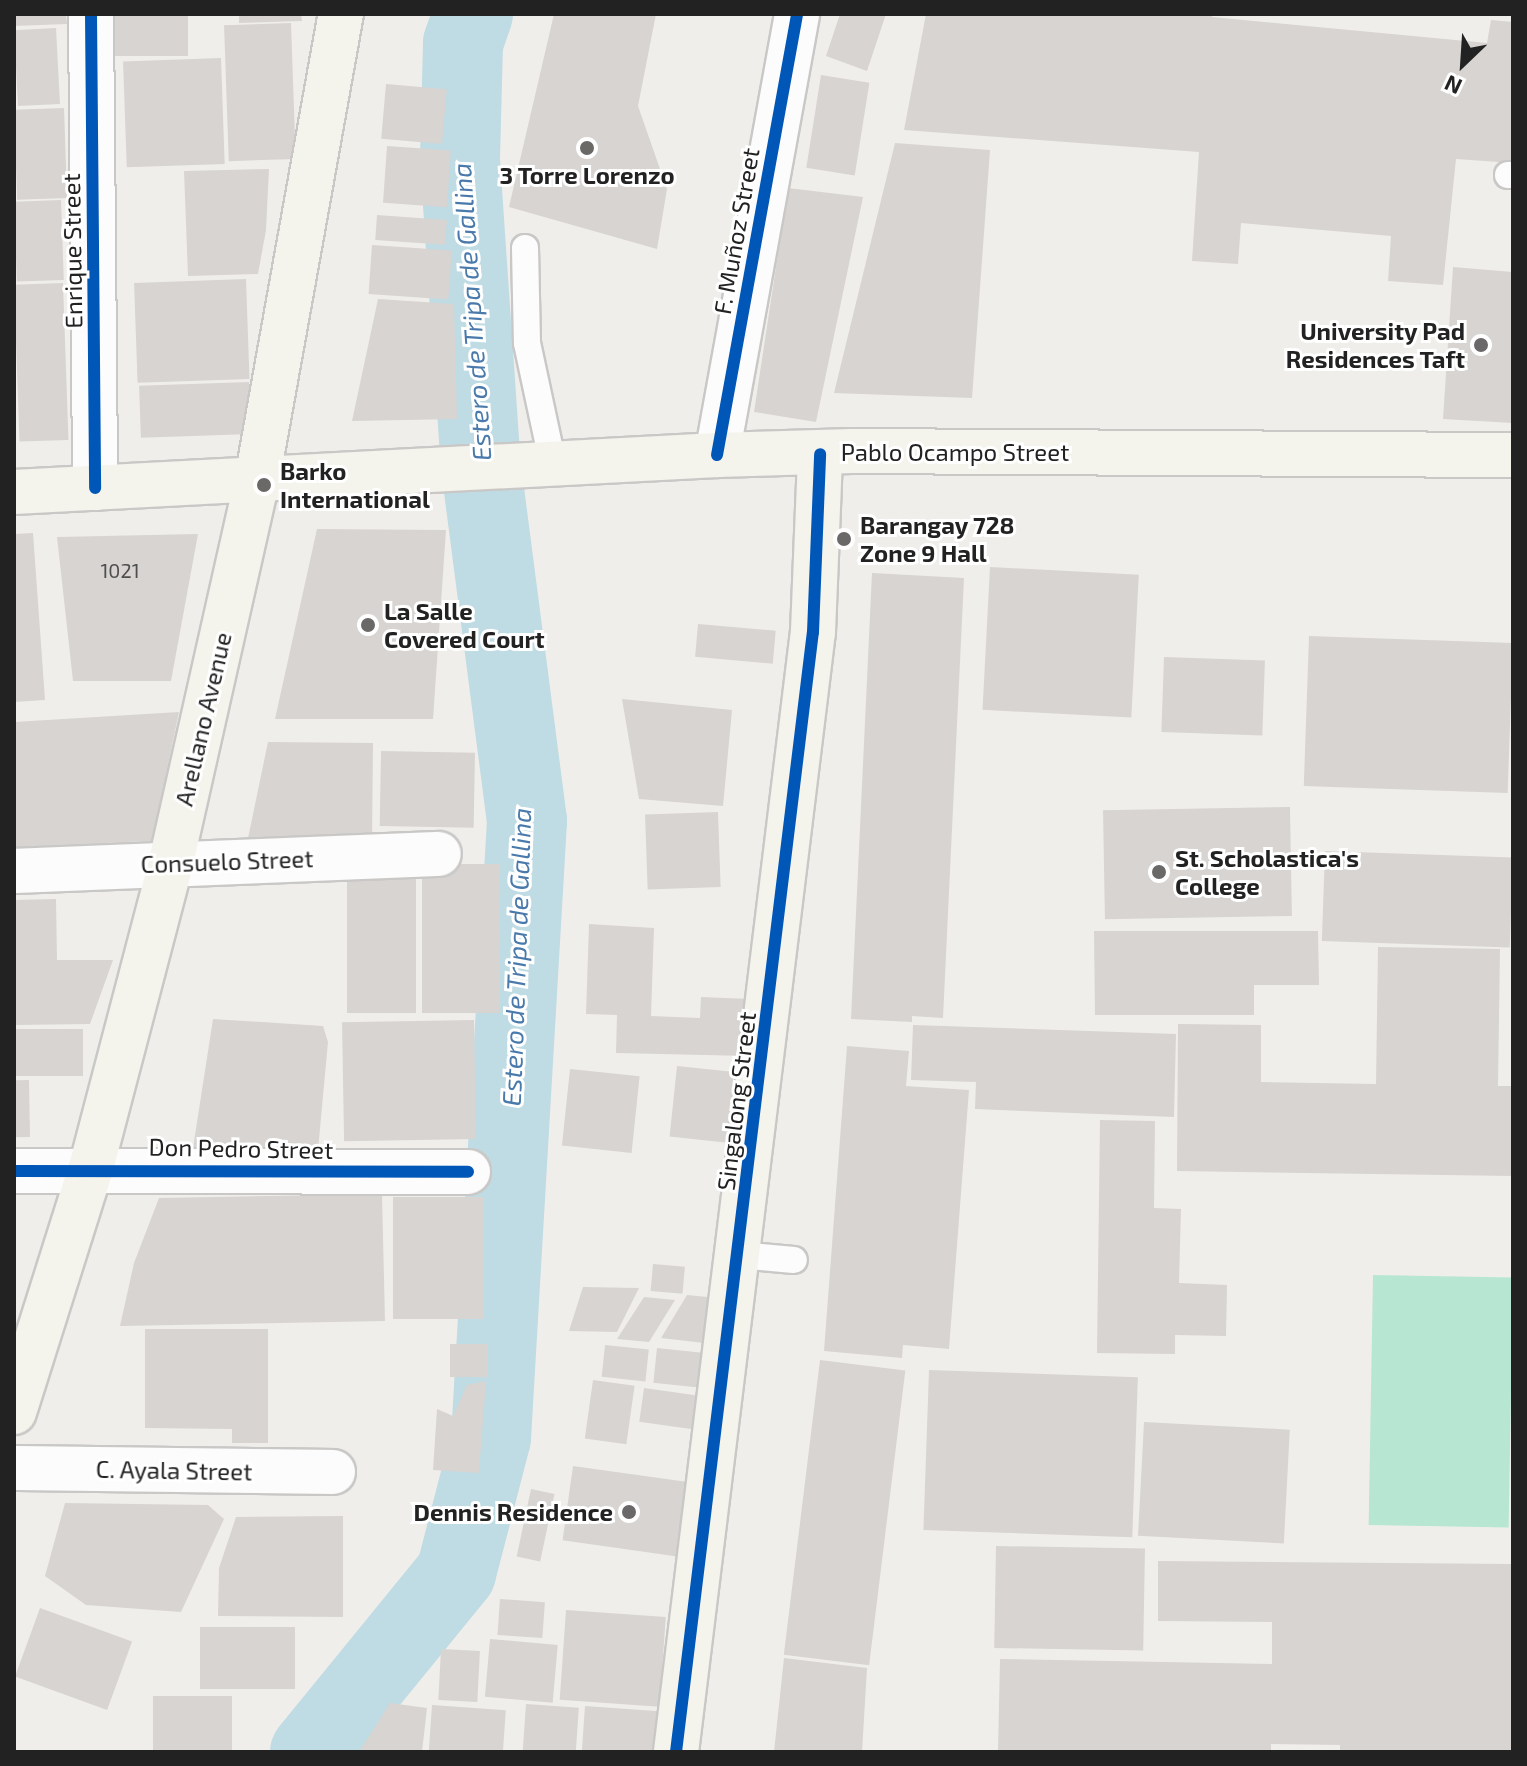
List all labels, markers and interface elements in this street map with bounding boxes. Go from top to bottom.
north arrow [1423,24,1503,104]
text: N [1440,71,1466,101]
marker: 3 Torre Lorenzo [578,139,596,157]
street label: F. Muñoz Street [707,146,765,316]
place label: 3 Torre Lorenzo [499,161,675,189]
water label: Estero de Tripa de Gallina [445,162,497,462]
street label: Enrique Street [56,173,88,329]
place label: University Pad Residences Taft [1285,317,1465,373]
marker: University Pad Residences Taft [1472,336,1490,354]
street label: Pablo Ocampo Street [841,438,1069,466]
place label: Barko International [280,457,430,513]
marker: Barko International [255,476,273,494]
place label: Barangay 728 Zone 9 Hall [860,511,1015,567]
marker: Barangay 728 Zone 9 Hall [835,530,853,548]
house number: 1021 [100,558,140,582]
place label: La Salle Covered Court [384,597,545,653]
marker: La Salle Covered Court [359,616,377,634]
street label: Arellano Avenue [169,629,237,809]
water label: Estero de Tripa de Gallina [495,807,537,1107]
street label: Consuelo Street [140,844,314,878]
place label: St. Scholastica's College [1175,844,1359,900]
marker: St. Scholastica's College [1150,863,1168,881]
street label: Singalong Street [711,1010,761,1192]
street label: Don Pedro Street [149,1132,333,1164]
street label: C. Ayala Street [95,1454,253,1486]
place label: Dennis Residence [413,1498,613,1526]
marker: Dennis Residence [620,1503,638,1521]

